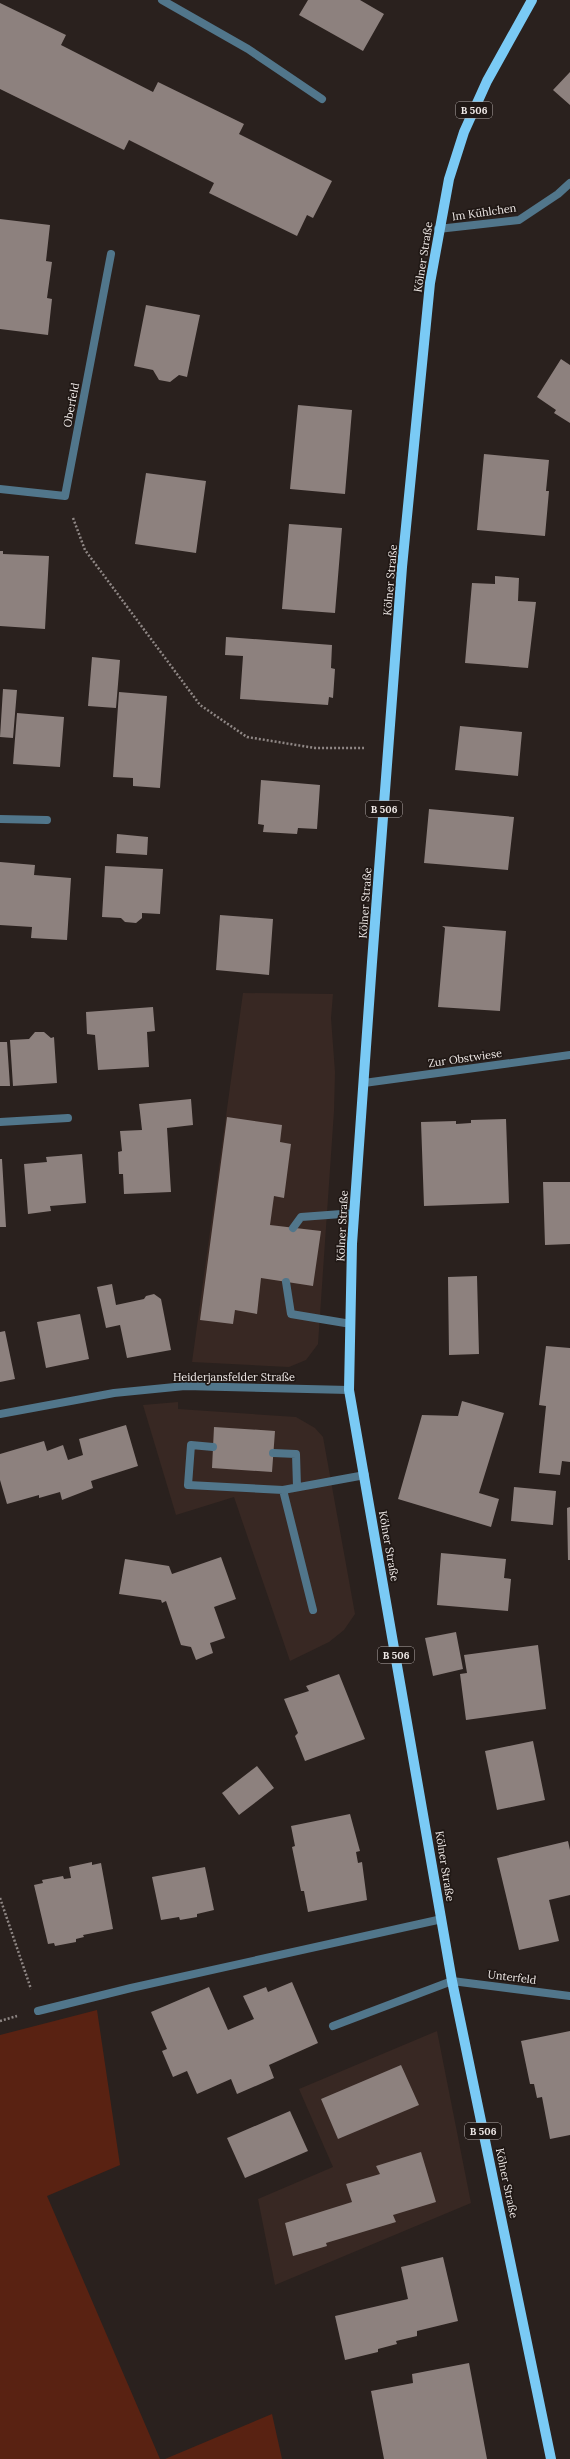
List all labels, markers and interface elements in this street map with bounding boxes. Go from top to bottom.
road number: B 506 [456,102,492,118]
street label: Im Kühlchen [451,201,517,223]
street label: Kölner Straße [411,221,435,293]
street label: Oberfeld [60,381,82,428]
street label: Kölner Straße [380,544,400,616]
road number: B 506 [366,801,402,817]
street label: Kölner Straße [356,867,374,939]
street label: Zur Obstwiese [427,1046,503,1070]
street label: Kölner Straße [333,1190,351,1262]
street label: Heiderjansfelder Straße [173,1370,295,1384]
street label: Kölner Straße [376,1510,402,1582]
road number: B 506 [378,1647,414,1663]
street label: Kölner Straße [433,1830,457,1902]
street label: Unterfeld [487,1967,538,1987]
road number: B 506 [465,2123,501,2139]
street label: Kölner Straße [493,2147,521,2219]

